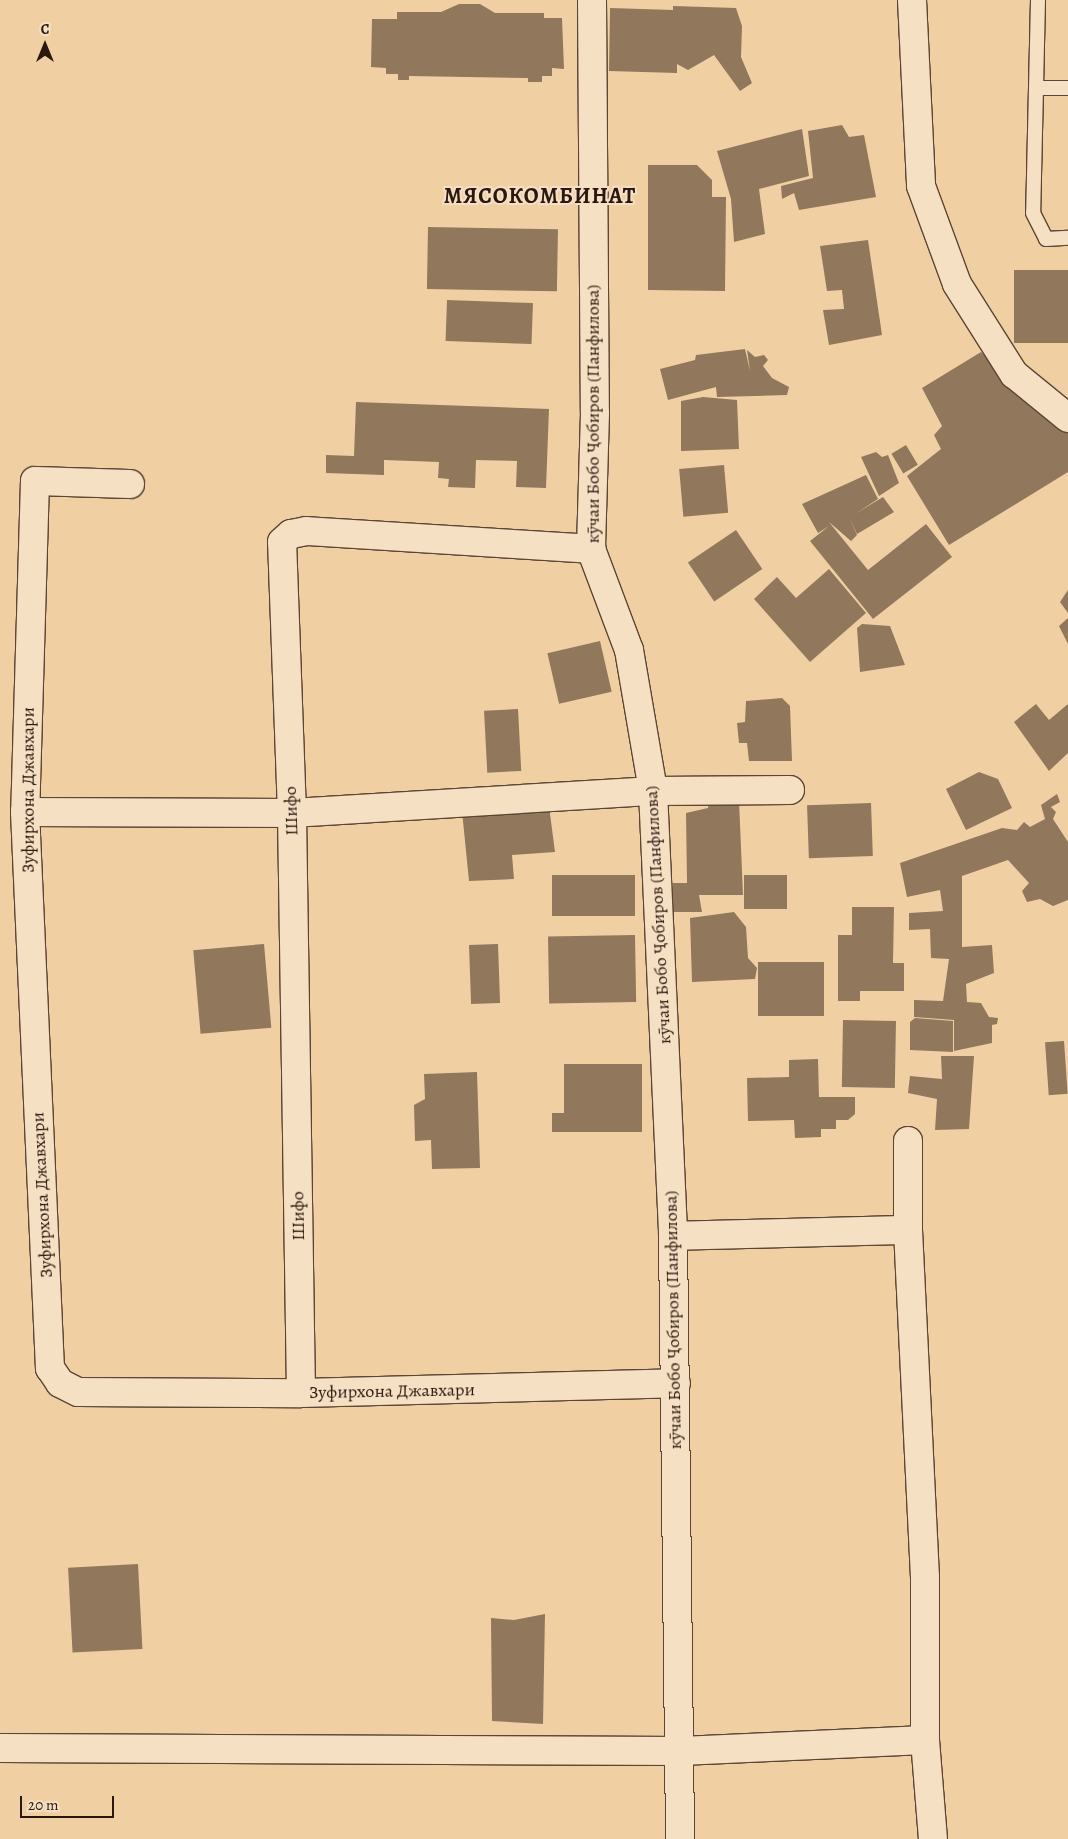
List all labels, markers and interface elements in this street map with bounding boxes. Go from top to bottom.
north arrow [20,20,70,70]
text: С [41,20,49,39]
district label: МЯСОКОМБИНАТ [442,184,638,210]
street label: кӯчаи Бобо Ҷобиров (Панфилова) [582,285,604,543]
street label: Зуфирхона Джавхари [17,707,39,873]
street label: кӯчаи Бобо Ҷобиров (Панфилова) [640,785,676,1045]
street label: Шифо [279,786,303,836]
street label: Зуфирхона Джавхари [27,1112,57,1278]
street label: кӯчаи Бобо Ҷобиров (Панфилова) [660,1190,686,1450]
street label: Шифо [287,1191,309,1241]
street label: Зуфирхона Джавхари [309,1379,475,1403]
scale bar [22,1786,116,1818]
text: 20 m [28,1795,59,1815]

